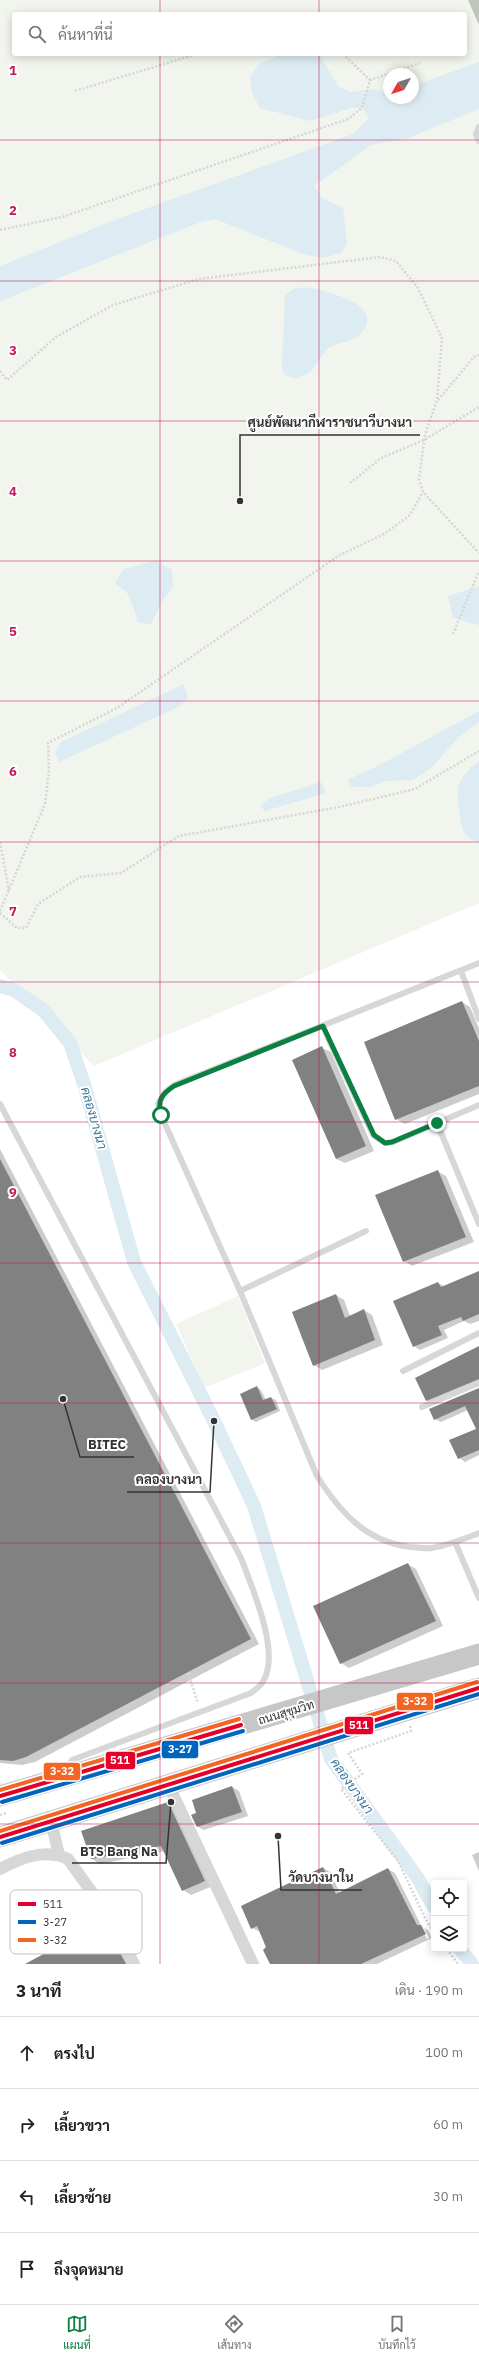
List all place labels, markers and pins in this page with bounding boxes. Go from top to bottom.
callout: ศูนย์พัฒนากีฬาราชนาวีบางนา [240,410,420,435]
callout: BITEC [80,1432,134,1457]
callout: คลองบางนา [127,1467,210,1492]
callout: BTS Bang Na [72,1838,166,1863]
callout: วัดบางนาใน [281,1865,362,1890]

